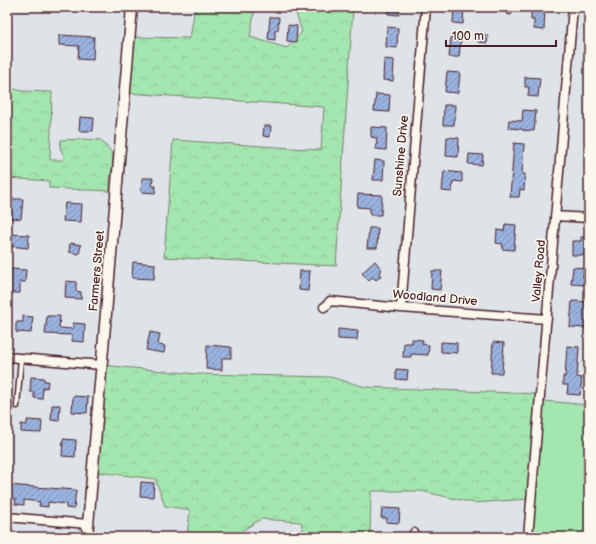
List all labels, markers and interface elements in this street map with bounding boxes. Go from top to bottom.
scale bar [446,22,556,48]
text: 100 m [452,29,484,44]
street label: Sunshine Drive [390,115,412,197]
street label: Farmers Street [86,230,108,312]
street label: Valley Road [529,239,549,303]
street label: Woodland Drive [392,287,478,309]

